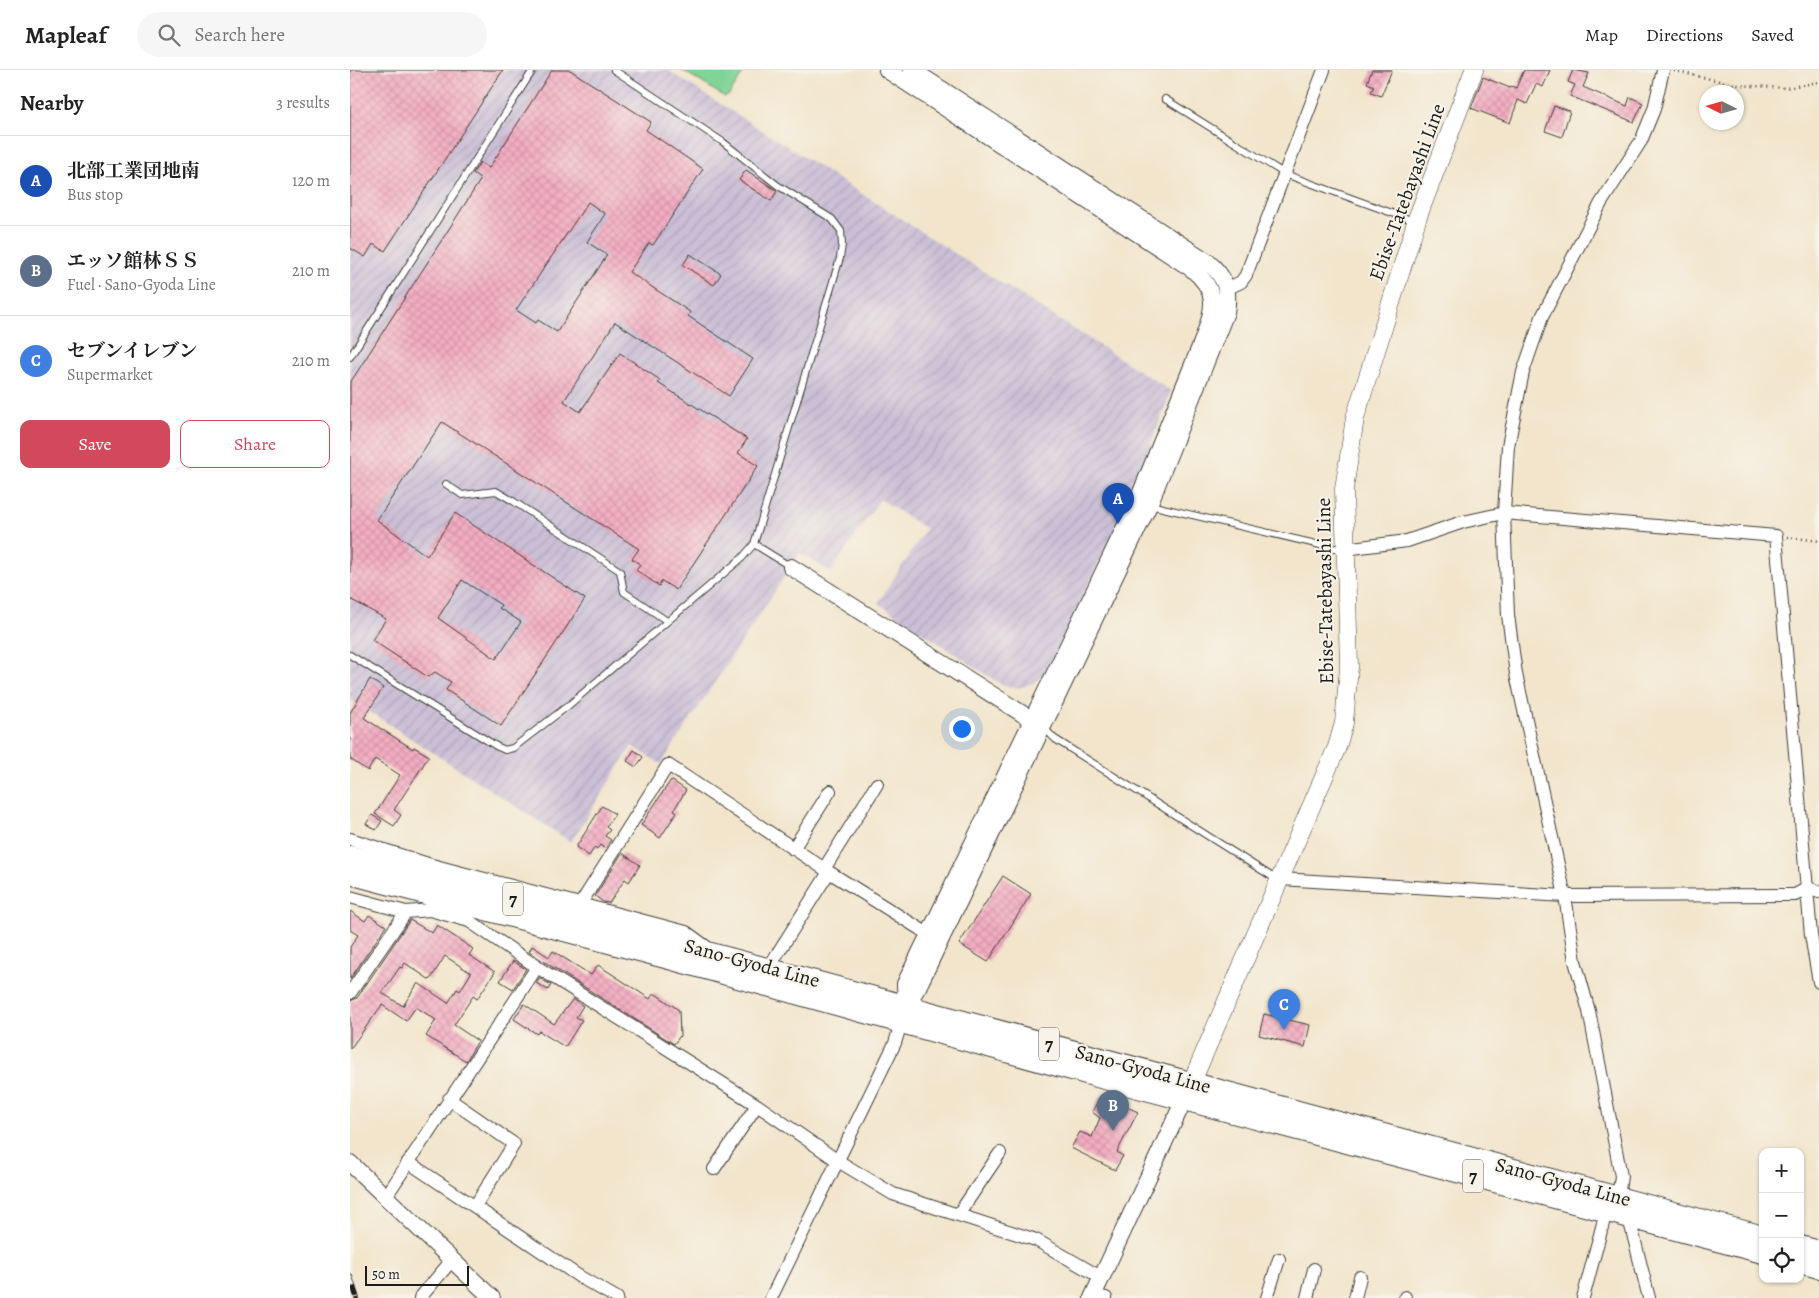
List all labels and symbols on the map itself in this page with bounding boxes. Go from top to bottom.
north arrow [1699,85,1744,130]
street label: Ebise-Tatebayashi Line [1362,100,1452,284]
pin: A [1102,483,1134,524]
street label: Ebise-Tatebayashi Line [1310,497,1340,685]
your location [949,716,975,742]
road number: 7 [503,882,523,916]
street label: Sano-Gyoda Line [681,932,823,994]
pin: C [1268,989,1300,1030]
road number: 7 [1039,1028,1059,1061]
street label: Sano-Gyoda Line [1072,1038,1214,1100]
pin: B [1097,1090,1129,1131]
street label: Sano-Gyoda Line [1492,1151,1634,1213]
road number: 7 [1463,1160,1483,1192]
scale bar [365,1263,469,1286]

